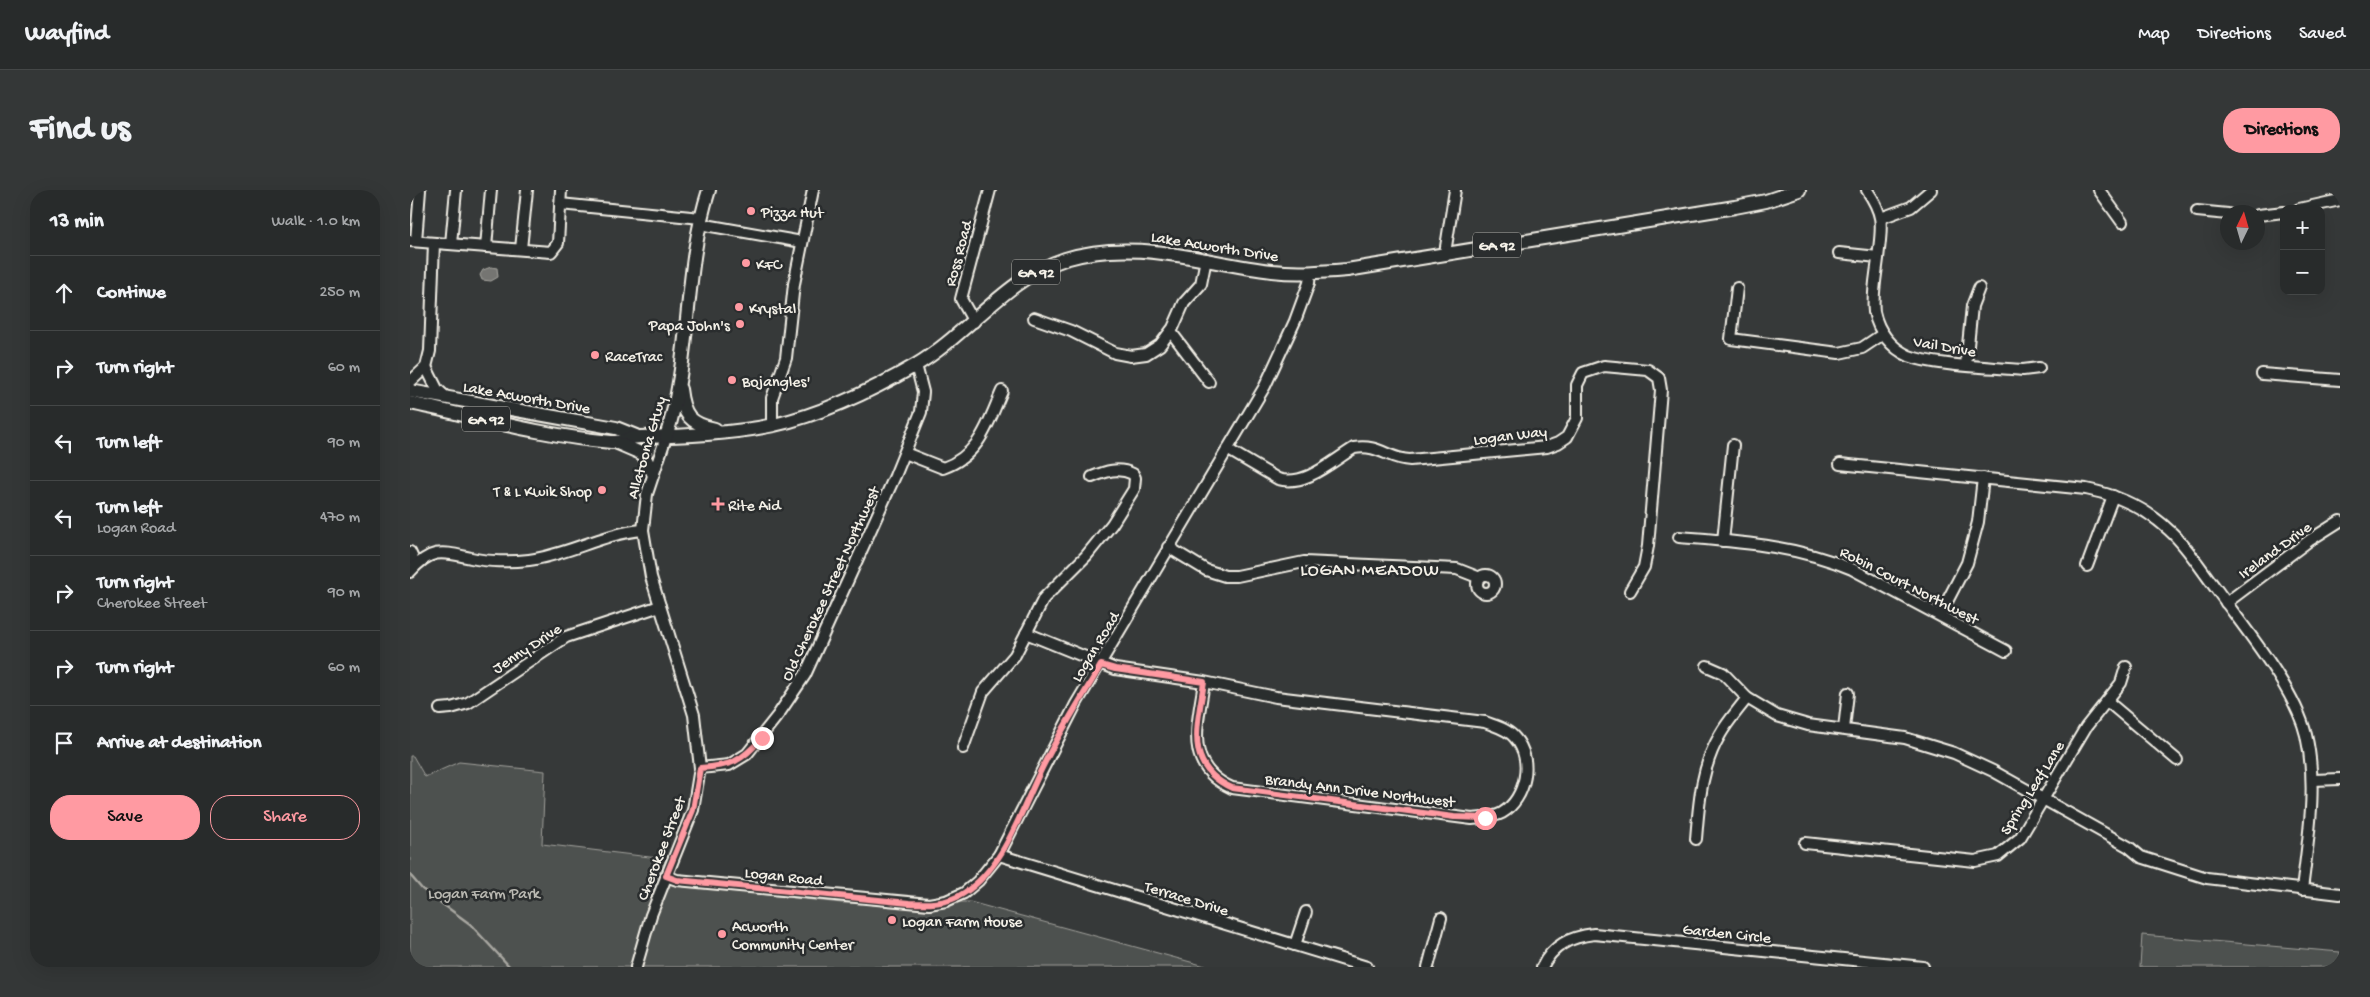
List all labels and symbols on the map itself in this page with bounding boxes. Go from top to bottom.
marker: Pizza Hut [745,205,757,217]
place label: Pizza Hut [760,205,825,224]
north arrow [2220,205,2265,250]
street label: Ross Road [943,217,979,289]
street label: Lake Acworth Drive [1149,229,1280,268]
road number: GA 92 [1473,232,1521,258]
marker: KFC [740,257,752,269]
place label: KFC [756,257,783,276]
road number: GA 92 [1012,260,1060,284]
marker: Krystal [733,301,745,313]
place label: Krystal [749,301,796,320]
place label: Papa John's [648,318,731,337]
marker: Papa John's [734,318,746,330]
street label: Vail Drive [1911,333,1978,363]
marker: RaceTrac [589,349,601,361]
place label: RaceTrac [605,349,663,368]
marker: Bojangles' [726,374,738,386]
place label: Bojangles' [741,374,810,393]
street label: Lake Acworth Drive [461,379,592,420]
street label: Allatoona Gtwy [625,394,672,501]
road number: GA 92 [462,406,510,432]
street label: Logan Way [1473,424,1548,451]
street label: Old Cherokee Street Northwest [779,483,886,685]
place label: T & L Kwik Shop [492,484,592,503]
marker: T & L Kwik Shop [596,484,608,496]
marker: Rite Aid [712,498,724,510]
place label: Rite Aid [728,498,782,517]
street label: Ireland Drive [2236,518,2317,585]
street label: Robin Court Northwest [1836,544,1982,631]
district label: LOGAN MEADOW [1300,561,1440,582]
street label: Logan Road [1069,608,1126,686]
street label: Jenny Drive [490,620,567,679]
route end [751,727,774,750]
street label: Spring Leaf Lane [1998,738,2071,839]
street label: Brandy Ann Drive Northwest [1263,771,1457,814]
street label: Cherokee Street [635,793,692,904]
route start [1474,807,1497,830]
street label: Logan Road [744,865,825,892]
street label: Terrace Drive [1141,878,1231,922]
park label: Logan Farm Park [428,886,542,905]
marker: Logan Farm House [886,914,898,926]
place label: Logan Farm House [902,914,1023,933]
place label: Acworth Community Center [732,919,855,956]
street label: Garden Circle [1682,921,1772,950]
marker: Acworth Community Center [716,928,728,940]

